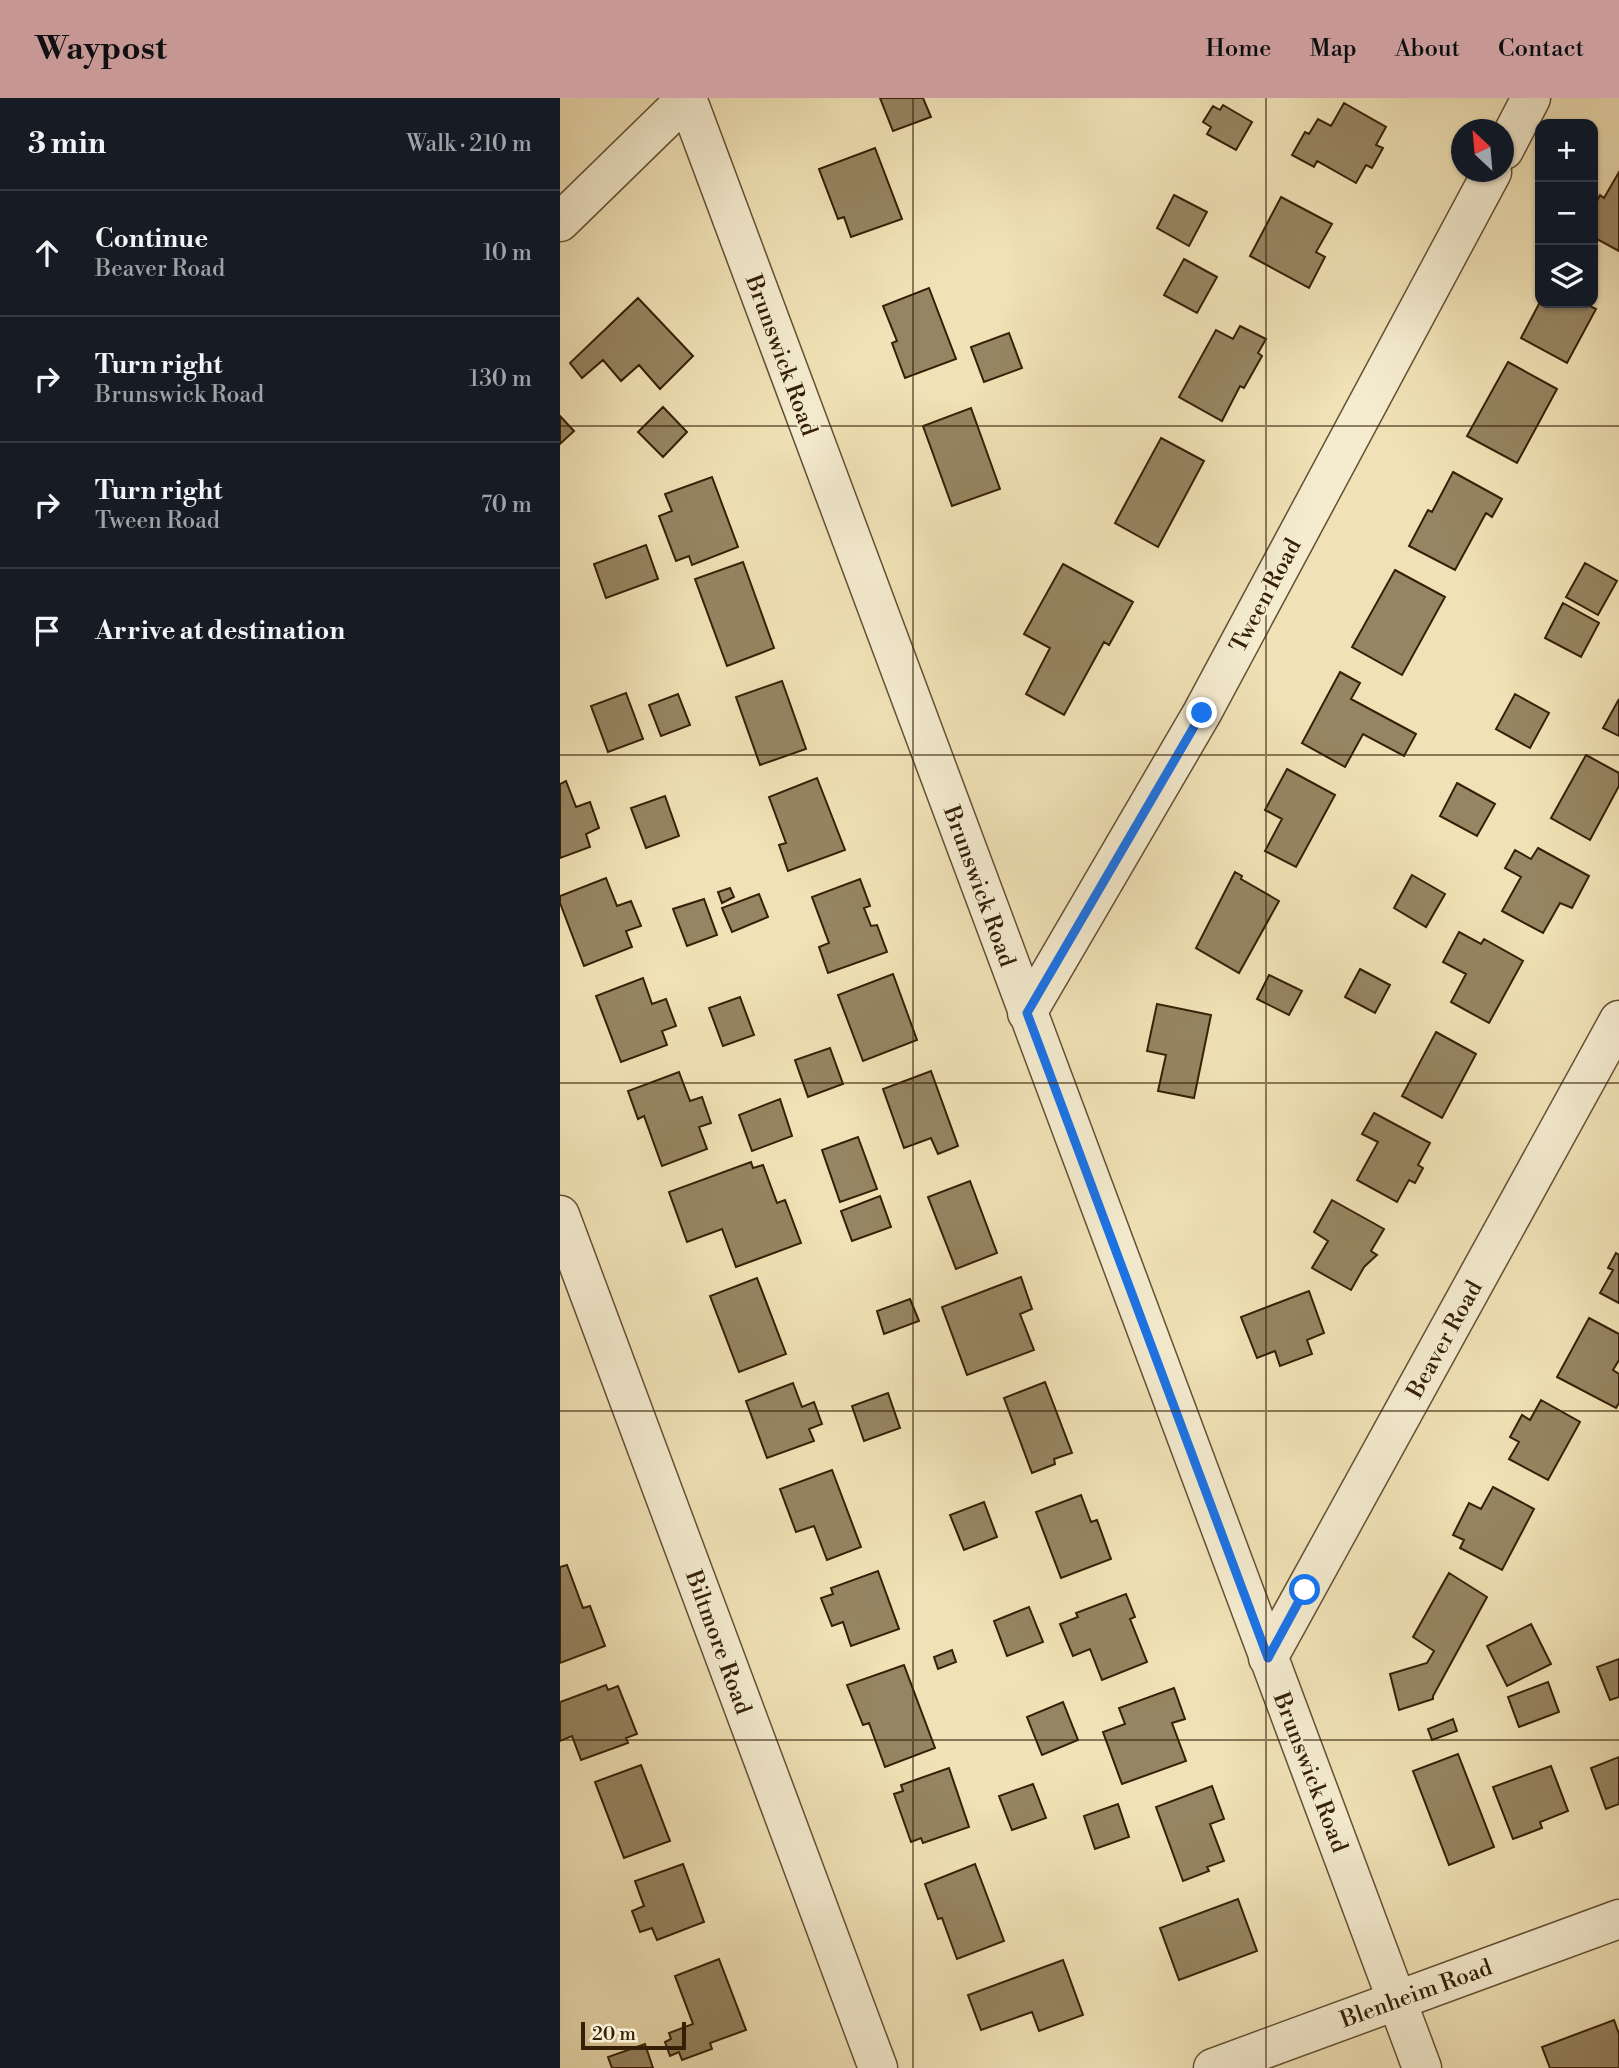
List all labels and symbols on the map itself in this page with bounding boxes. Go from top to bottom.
north arrow [1451,119,1514,182]
street label: Brunswick Road [739,270,823,440]
street label: Tween Road [1224,534,1308,657]
route end [1186,697,1217,728]
street label: Brunswick Road [937,801,1021,971]
street label: Beaver Road [1401,1276,1489,1404]
street label: Biltmore Road [679,1566,757,1718]
route start [1289,1574,1320,1605]
street label: Brunswick Road [1266,1687,1353,1856]
street label: Blenheim Road [1336,1954,1496,2035]
scale bar [581,2019,686,2051]

